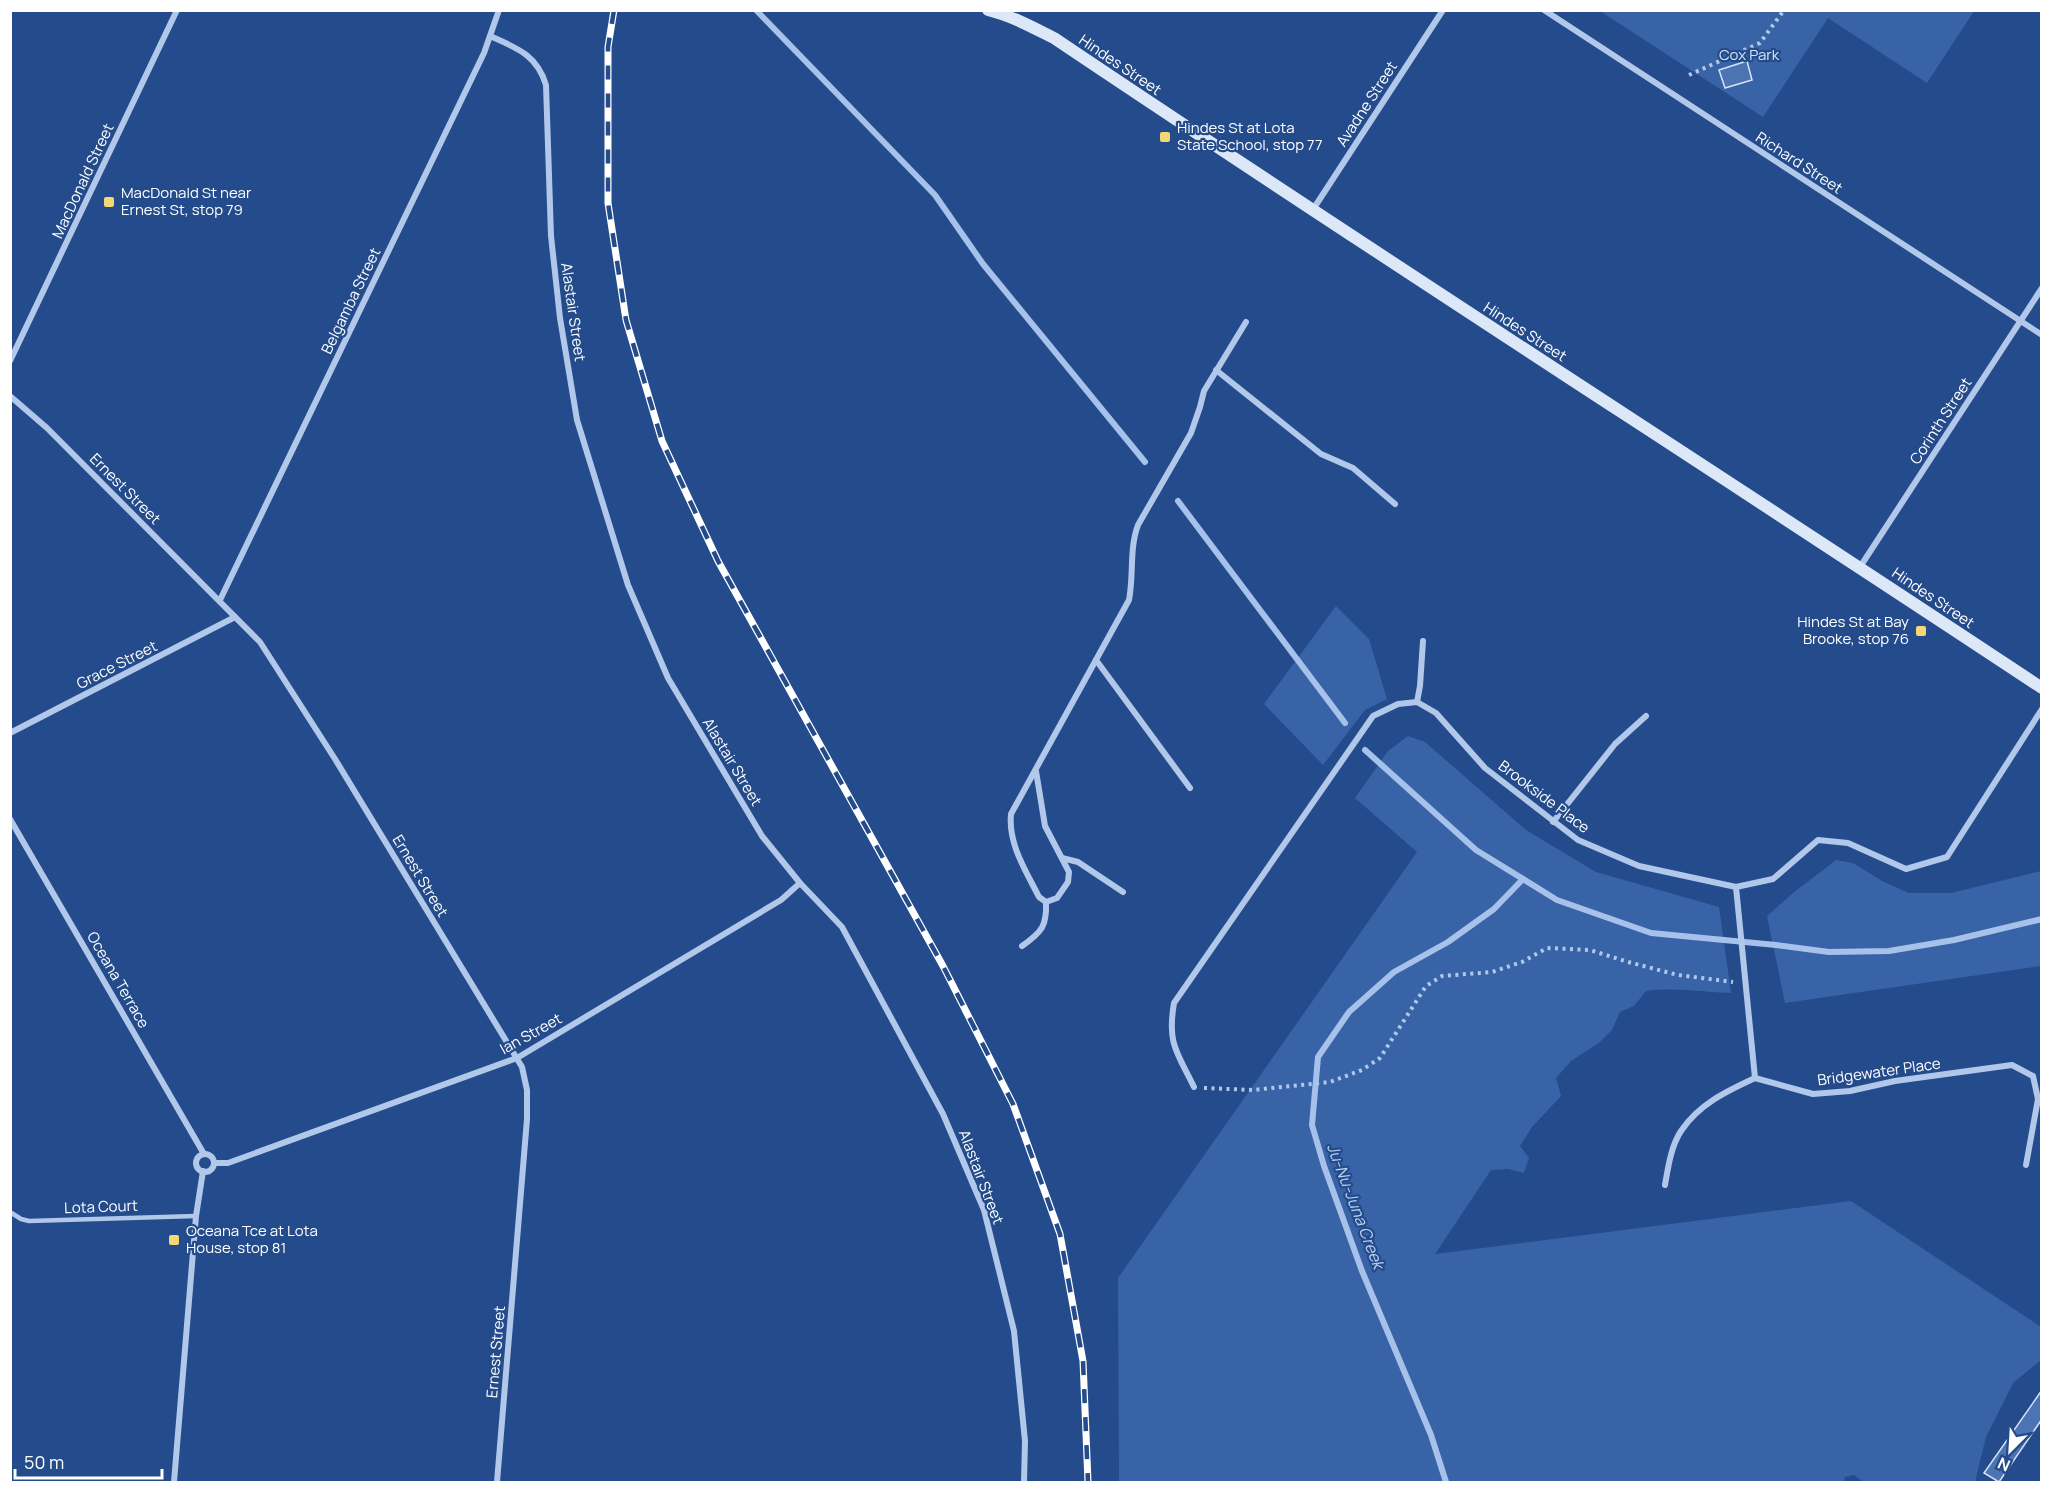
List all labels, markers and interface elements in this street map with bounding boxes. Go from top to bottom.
street label: Hindes Street [1075,29,1166,100]
park label: Cox Park [1719,44,1780,65]
street label: Avadne Street [1331,57,1402,151]
place label: Hindes St at Lota State School, stop 77 [1177,117,1323,155]
street label: MacDonald Street [47,120,118,242]
street label: Richard Street [1752,127,1847,199]
marker: Hindes St at Lota State School, stop 77 [1158,130,1172,144]
place label: MacDonald St near Ernest St, stop 79 [121,182,252,220]
marker: MacDonald St near Ernest St, stop 79 [102,195,116,209]
street label: Belgamba Street [316,244,385,357]
street label: Alastair Street [556,261,591,363]
street label: Hindes Street [1480,297,1571,366]
street label: Corinth Street [1905,373,1976,468]
street label: Ernest Street [85,449,165,529]
street label: Hindes Street [1888,562,1979,633]
place label: Hindes St at Bay Brooke, stop 76 [1797,611,1909,649]
marker: Hindes St at Bay Brooke, stop 76 [1914,624,1928,638]
street label: Grace Street [73,635,161,694]
street label: Alastair Street [698,714,767,810]
street label: Brookside Place [1494,755,1594,838]
street label: Ernest Street [388,831,453,921]
street label: Oceana Terrace [82,928,155,1032]
street label: Ian Street [496,1008,566,1059]
street label: Bridgewater Place [1816,1052,1942,1091]
street label: Alastair Street [954,1127,1009,1227]
water label: Ju-Nu-Juna Creek [1322,1140,1391,1274]
street label: Lota Court [64,1195,138,1218]
place label: Oceana Tce at Lota House, stop 81 [186,1220,318,1258]
marker: Oceana Tce at Lota House, stop 81 [167,1233,181,1247]
street label: Ernest Street [481,1305,510,1399]
north arrow [1980,1421,2040,1481]
scale bar [15,1442,162,1480]
text: 50 m [24,1450,64,1474]
text: N [1994,1452,2014,1477]

